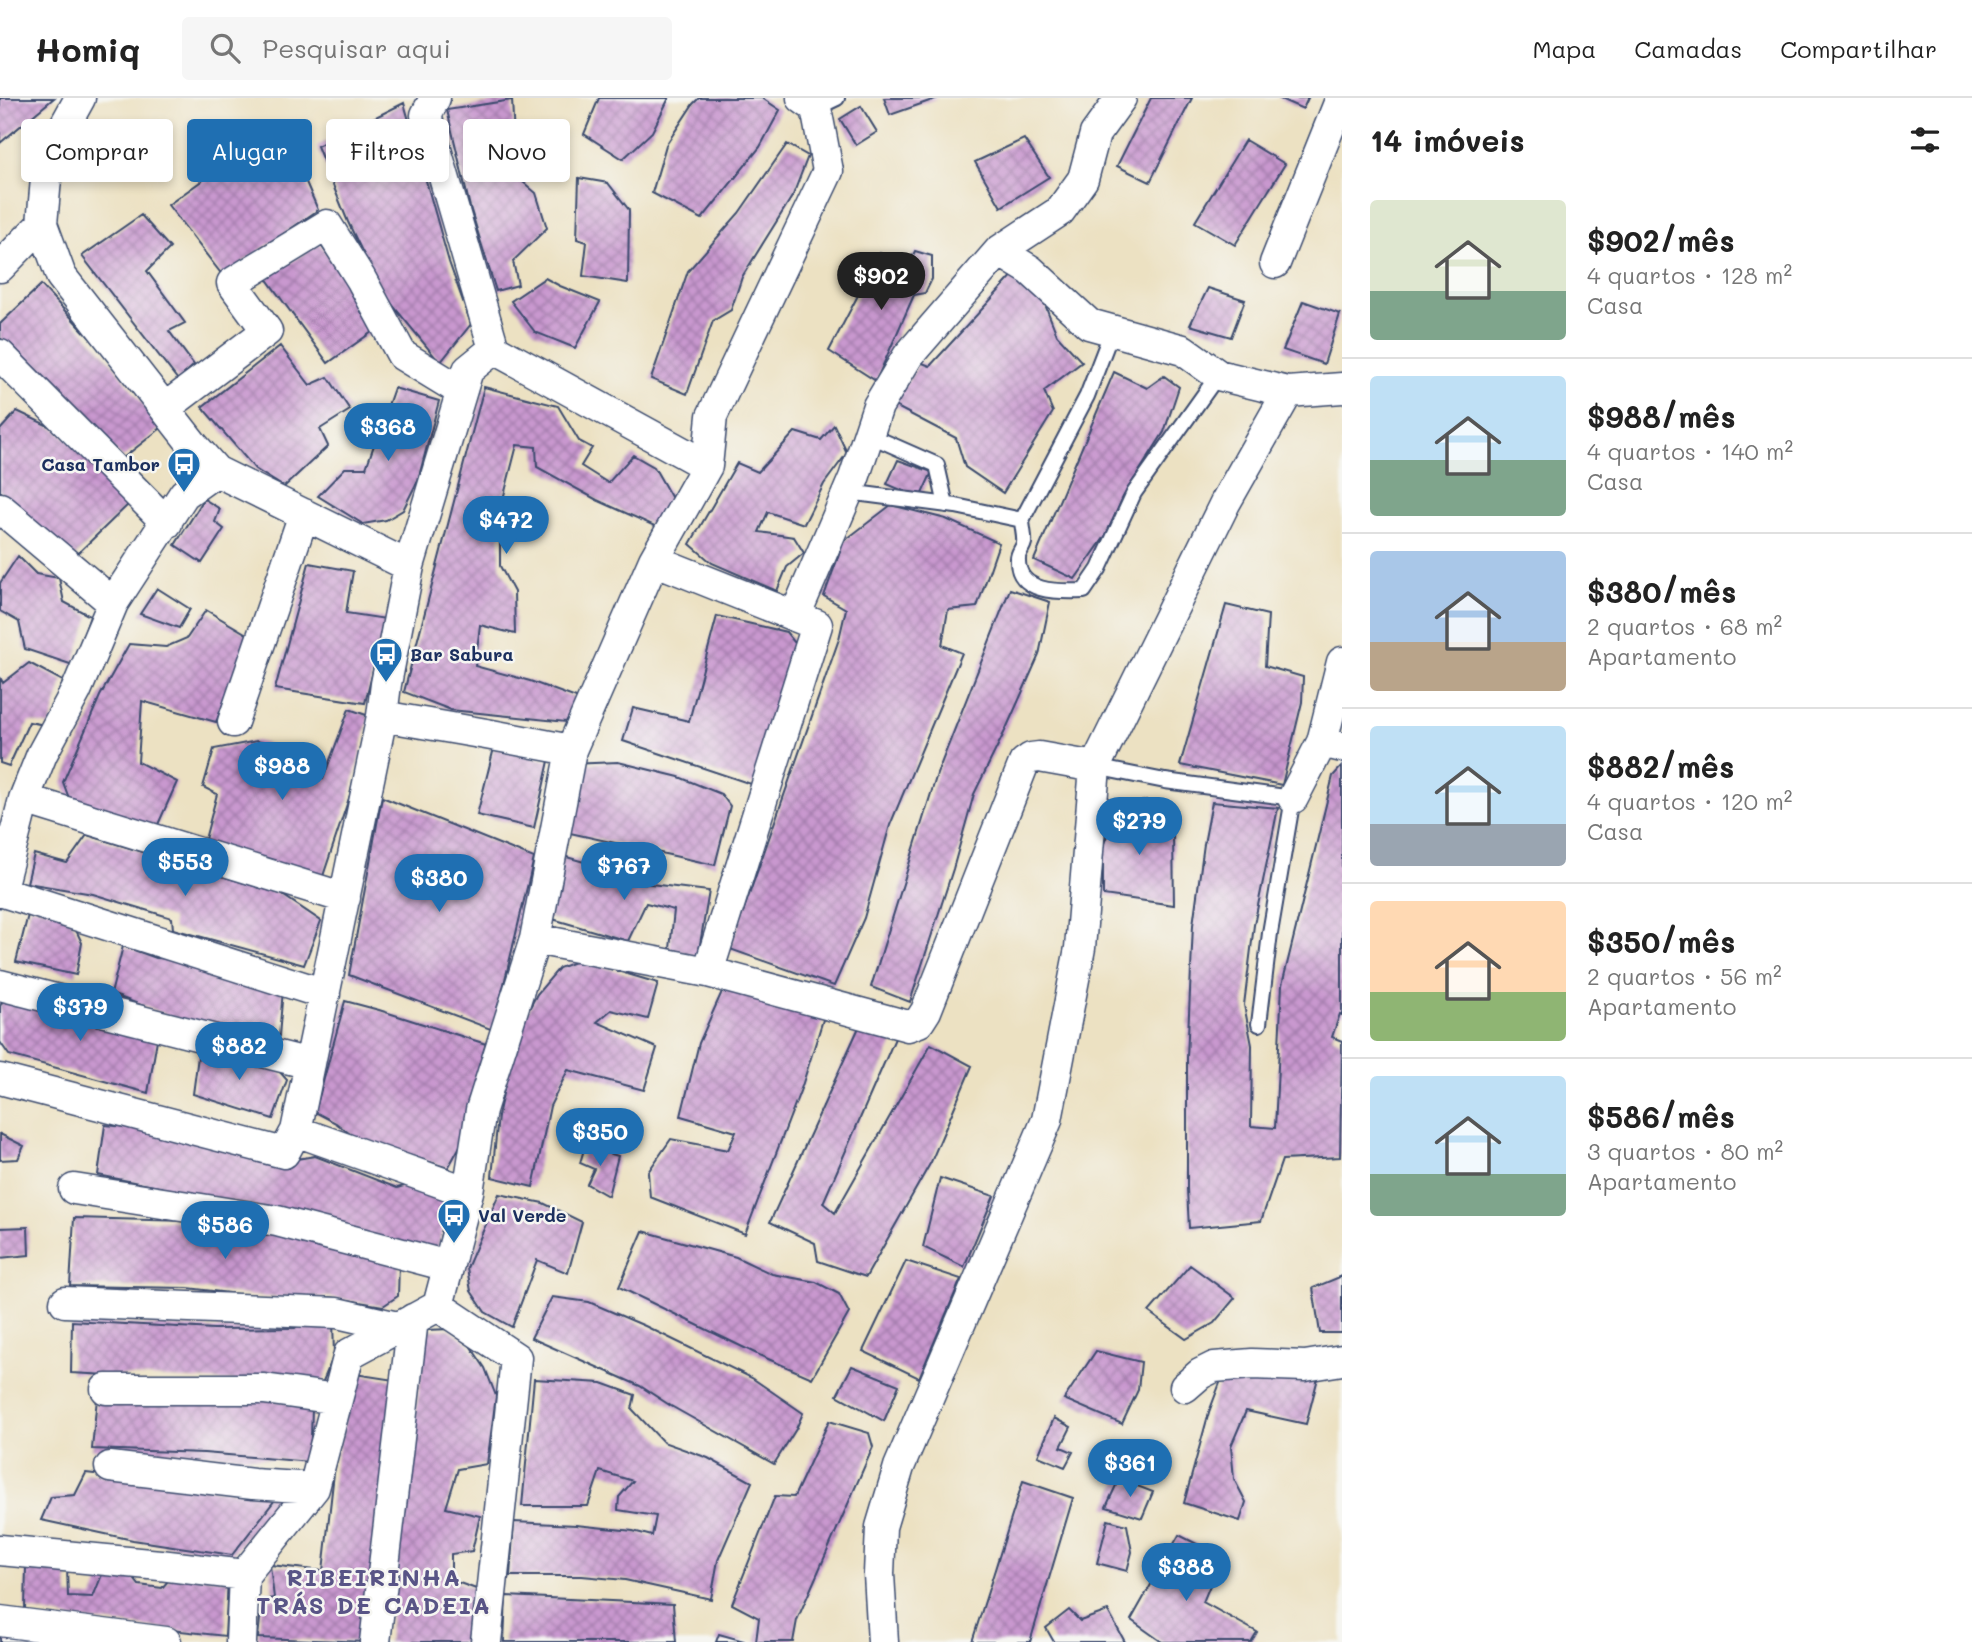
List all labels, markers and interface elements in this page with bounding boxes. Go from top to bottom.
search box [182,17,672,80]
text: Homiq [35,27,140,70]
icon: search [206,29,244,67]
text: Pesquisar aqui [262,31,451,65]
text: Mapa [1532,33,1596,64]
text: Camadas [1634,33,1742,64]
text: Compartilhar [1780,33,1937,64]
chip: Comprar [21,119,173,182]
chip: Alugar [187,119,312,182]
chip: Filtros [326,119,449,182]
chip: Novo [463,119,570,182]
text: 14 imóveis [1370,120,1525,160]
icon: filters [1906,121,1944,159]
text: $902/mês [1587,220,1735,260]
icon: home [1426,228,1510,312]
pin: $902 [840,252,922,312]
text: $902 [853,260,909,290]
text: 4 quartos · 128 m² [1587,260,1792,290]
text: Casa [1587,290,1643,320]
text: $988/mês [1587,396,1736,436]
pin: $368 [347,404,429,463]
icon: home [1426,404,1510,488]
text: $368 [360,411,416,441]
text: 4 quartos · 140 m² [1587,436,1793,466]
bus stop icon: Casa Tambor [165,445,203,494]
place label: Casa Tambor [41,452,160,476]
text: Casa [1587,466,1643,496]
pin: $472 [465,496,547,556]
text: $472 [479,504,533,534]
text: $380/mês [1587,571,1736,611]
icon: home [1426,579,1510,663]
text: 2 quartos · 68 m² [1587,611,1782,641]
bus stop icon: Bar Sabura [367,635,405,684]
text: Apartamento [1587,641,1737,671]
place label: Bar Sabura [410,642,514,666]
pin: $988 [241,742,323,802]
text: $882/mês [1587,746,1734,786]
text: $988 [254,750,310,780]
icon: home [1426,754,1510,838]
text: 4 quartos · 120 m² [1587,786,1792,816]
pin: $279 [1098,798,1180,857]
text: $279 [1112,805,1166,835]
text: Casa [1587,816,1643,846]
pin: $553 [144,838,226,898]
pin: $767 [583,842,665,902]
text: $553 [158,846,212,876]
text: $767 [597,850,651,880]
pin: $380 [398,854,480,914]
text: $380 [410,862,468,892]
text: $350/mês [1587,921,1735,961]
icon: home [1426,929,1510,1013]
text: 2 quartos · 56 m² [1587,961,1782,991]
pin: $379 [39,984,121,1043]
text: $379 [53,991,107,1021]
text: Apartamento [1587,991,1737,1021]
pin: $882 [198,1023,280,1082]
text: $882 [211,1030,267,1060]
text: $586/mês [1587,1096,1735,1136]
icon: home [1426,1104,1510,1188]
pin: $350 [559,1108,641,1168]
text: $350 [572,1116,628,1146]
text: 3 quartos · 80 m² [1587,1136,1783,1166]
text: Apartamento [1587,1166,1737,1196]
bus stop icon: Val Verde [435,1196,473,1245]
pin: $586 [184,1202,266,1261]
place label: Val Verde [478,1203,567,1227]
text: $586 [197,1209,253,1239]
pin: $361 [1089,1440,1171,1499]
text: $361 [1104,1447,1156,1477]
pin: $388 [1145,1544,1227,1603]
text: $388 [1158,1551,1214,1581]
district label: RIBEIRINHA TRÁS DE CADEIA [256,1561,492,1620]

